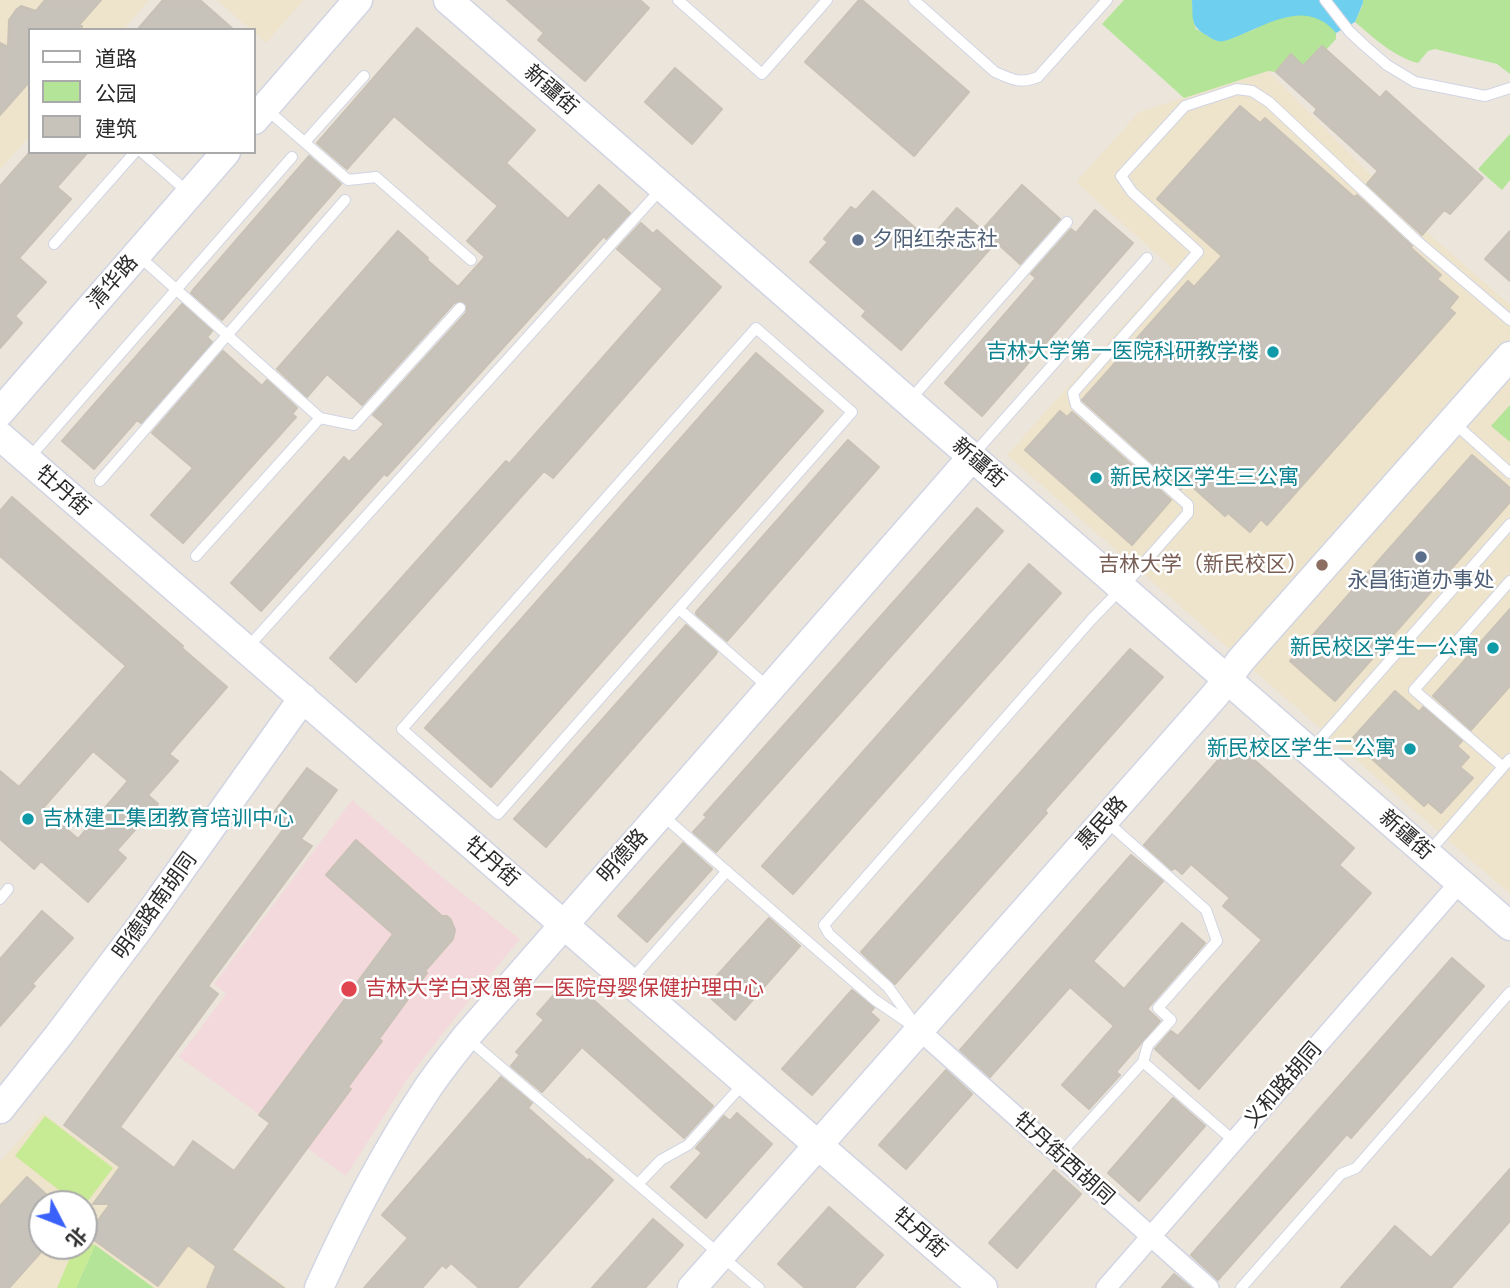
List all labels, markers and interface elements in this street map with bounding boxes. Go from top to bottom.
legend [28,28,256,154]
text: 道路 [95,45,137,71]
street label: 新疆街 [519,60,583,120]
text: 公园 [95,80,137,106]
text: 建筑 [95,115,137,141]
place label: 夕阳红杂志社 [872,227,998,253]
marker: 夕阳红杂志社 [850,232,866,248]
street label: 清华路 [83,250,143,314]
place label: 吉林大学第一医院科研教学楼 [986,339,1259,365]
marker: 吉林大学第一医院科研教学楼 [1265,344,1281,360]
street label: 新疆街 [947,433,1011,493]
street label: 牡丹街 [31,461,95,521]
place label: 新民校区学生三公寓 [1110,465,1299,491]
marker: 新民校区学生三公寓 [1088,470,1104,486]
marker: 永昌街道办事处 [1413,549,1429,565]
place label: 吉林大学（新民校区） [1098,552,1308,578]
marker: 吉林大学（新民校区） [1314,557,1330,573]
place label: 永昌街道办事处 [1348,568,1494,594]
place label: 新民校区学生一公寓 [1290,635,1479,661]
marker: 新民校区学生一公寓 [1485,640,1501,656]
place label: 新民校区学生二公寓 [1207,736,1396,762]
marker: 新民校区学生二公寓 [1402,741,1418,757]
street label: 惠民路 [1072,791,1132,855]
street label: 新疆街 [1374,805,1438,865]
place label: 吉林建工集团教育培训中心 [42,806,294,832]
marker: 吉林建工集团教育培训中心 [20,811,36,827]
street label: 明德路 [593,824,653,888]
street label: 牡丹街 [460,832,524,892]
street label: 明德路南胡同 [108,848,202,964]
place label: 吉林大学白求恩第一医院母婴保健护理中心 [365,976,764,1002]
marker: 吉林大学白求恩第一医院母婴保健护理中心 [339,979,359,999]
street label: 义和路胡同 [1239,1037,1327,1133]
street label: 牡丹街西胡同 [1009,1107,1119,1211]
north arrow [28,1190,98,1260]
street label: 牡丹街 [888,1203,952,1263]
text: 北 [62,1223,92,1253]

